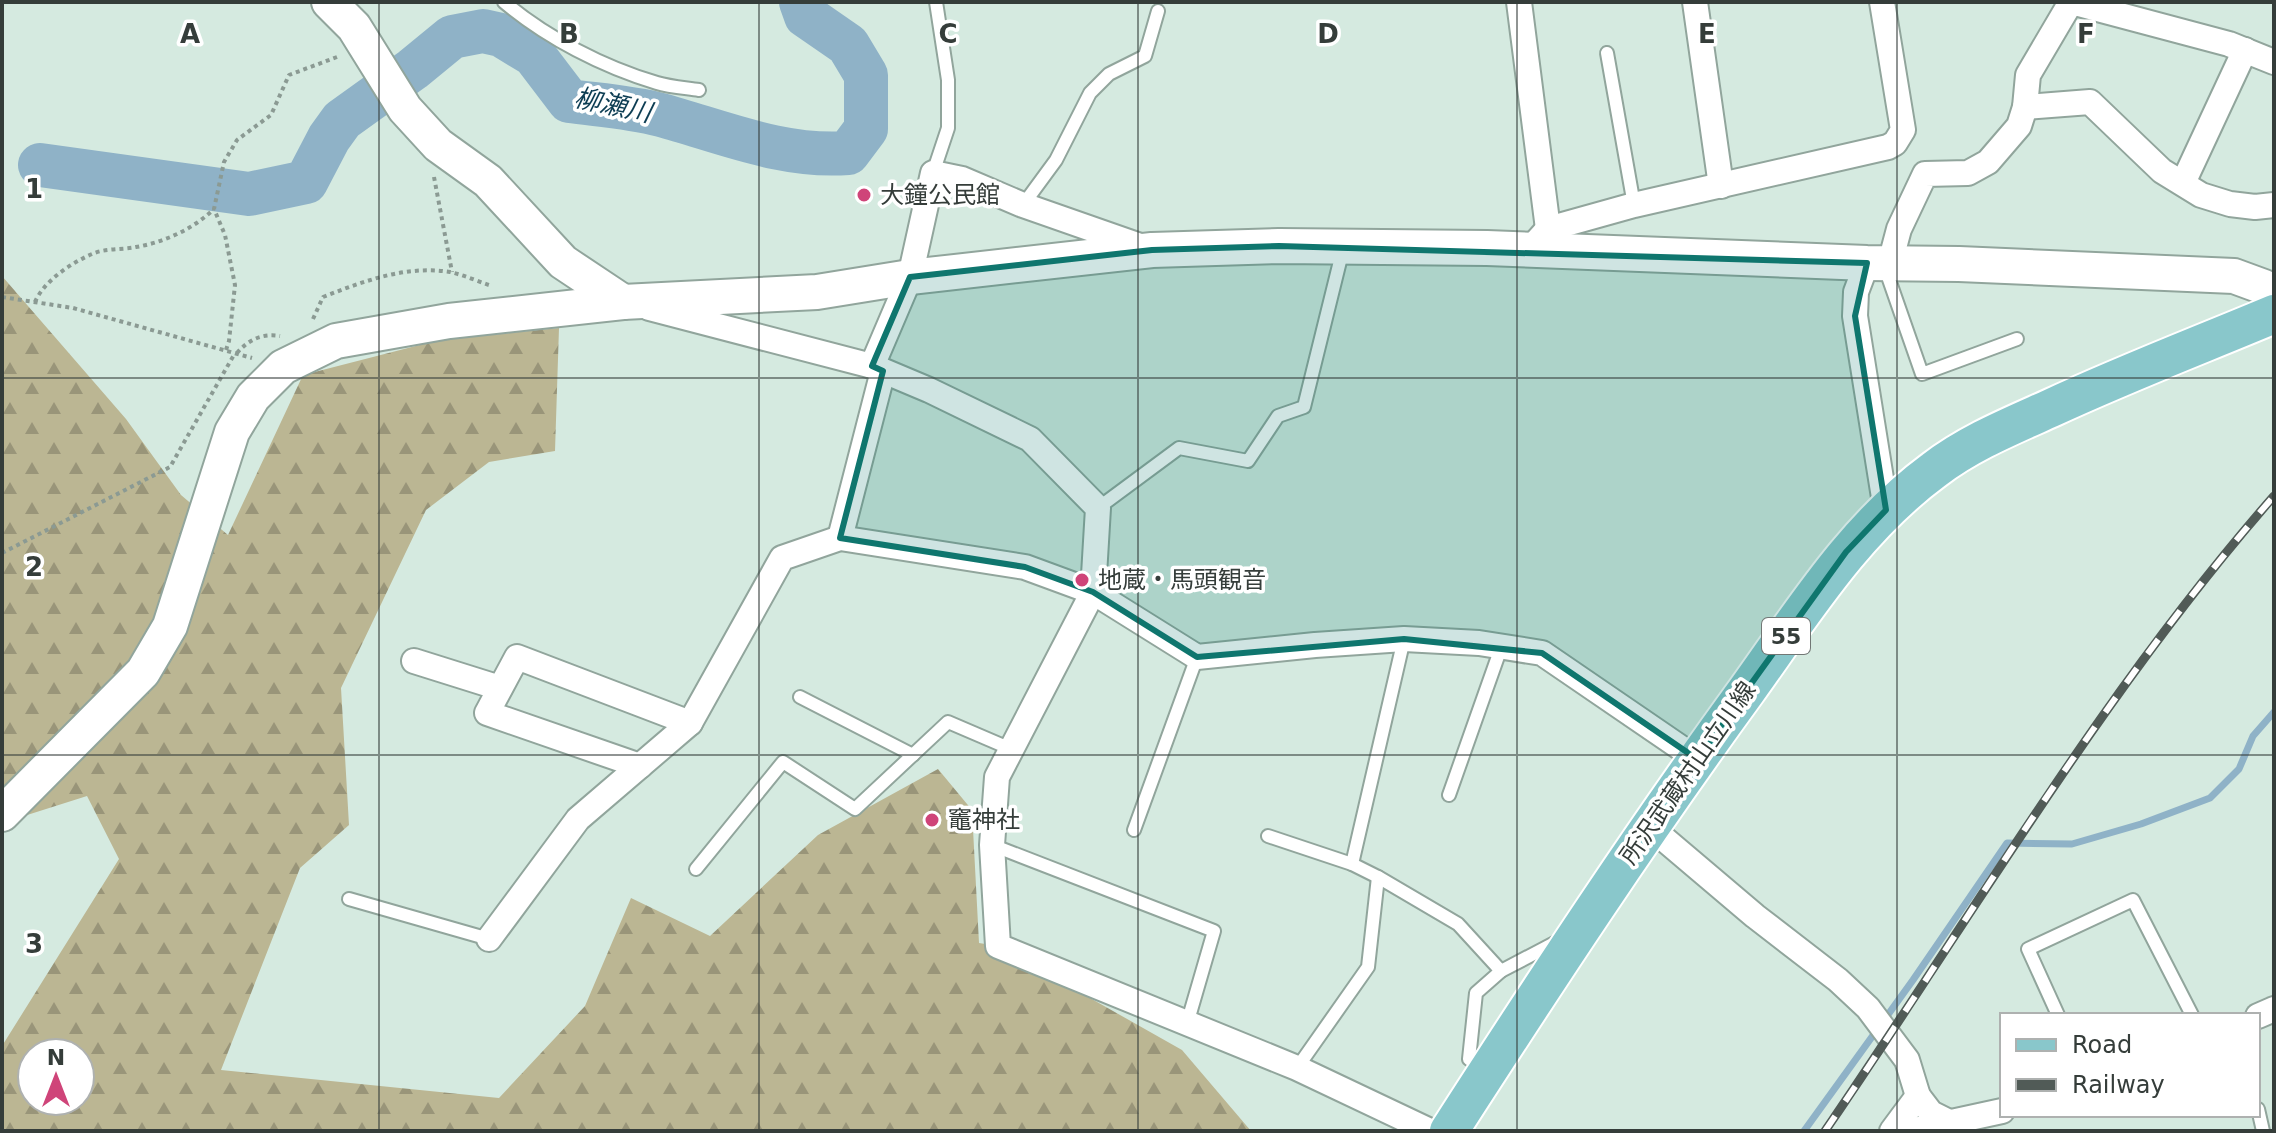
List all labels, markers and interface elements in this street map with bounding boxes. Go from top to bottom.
text: A [180,19,200,49]
text: B [559,19,579,49]
text: C [938,19,958,49]
text: D [1317,19,1339,49]
text: E [1698,19,1716,49]
text: F [2077,19,2095,49]
water label: 柳瀬川 [572,82,657,128]
text: 1 [25,174,43,204]
place label: 大鐘公民館 [880,181,1000,209]
marker: 大鐘公民館 [855,186,873,204]
text: 2 [25,552,43,582]
place label: 地蔵・馬頭観音 [1098,566,1266,594]
marker: 地蔵・馬頭観音 [1073,571,1091,589]
road number: 55 [1762,618,1810,654]
street label: 所沢武蔵村山立川線 [1615,677,1761,869]
place label: 竈神社 [948,806,1020,834]
marker: 竈神社 [923,811,941,829]
text: 3 [25,929,43,959]
legend [2000,1013,2260,1117]
text: Road [2072,1031,2132,1059]
north arrow [16,1037,96,1117]
text: N [47,1045,65,1070]
text: Railway [2072,1071,2165,1099]

